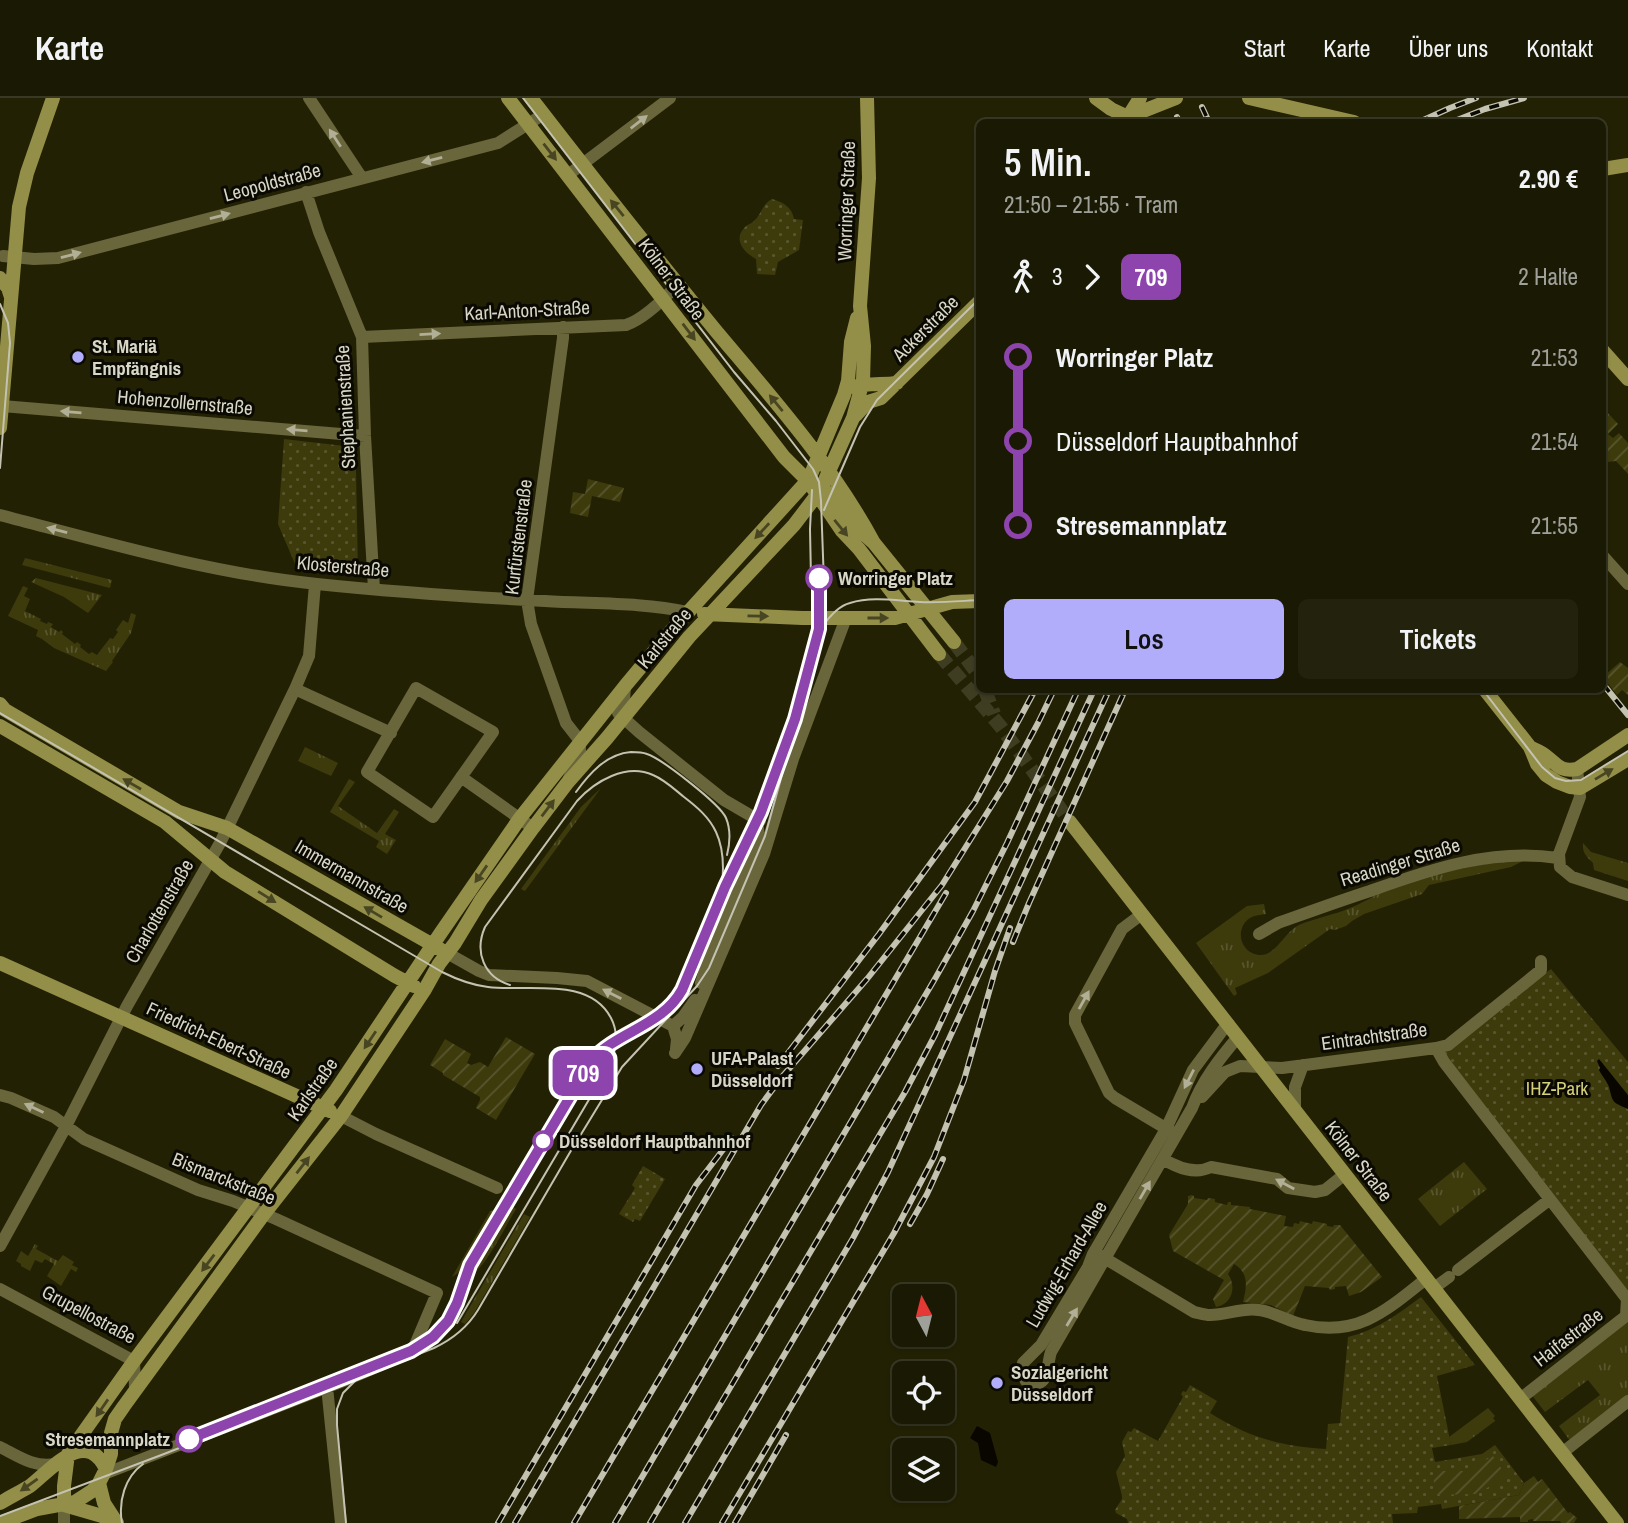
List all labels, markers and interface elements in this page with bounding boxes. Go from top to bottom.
text: Karte [35,26,104,70]
text: Start [1244,32,1285,64]
text: Karte [1323,32,1370,64]
text: Über uns [1408,32,1488,64]
text: Kontakt [1526,32,1593,64]
one-way arrow [630,116,648,130]
one-way arrow [329,128,342,148]
text: 5 Min. [1004,137,1092,188]
street label: Worringer Straße [831,141,861,261]
one-way arrow [543,143,557,161]
one-way arrow [421,155,443,166]
street label: Leopoldstraße [221,157,323,207]
text: 2.90 € [1519,161,1578,196]
text: 21:50 – 21:55 · Tram [1004,189,1178,220]
one-way arrow [609,199,624,217]
one-way arrow [210,210,231,220]
street label: Kölner Straße [633,233,711,325]
one-way arrow [60,249,82,260]
icon: walk [1004,258,1042,296]
icon: forward [1073,258,1111,296]
text: 3 [1052,261,1063,292]
text: 709 [1135,261,1167,293]
text: 2 Halte [1518,261,1578,292]
street label: Ackerstraße [885,289,964,368]
street label: Karl-Anton-Straße [464,294,590,326]
one-way arrow [681,323,696,341]
one-way arrow [420,328,442,339]
place label: St. Mariä Empfängnis [92,333,181,381]
text: Worringer Platz [1056,340,1213,375]
text: 21:53 [1531,342,1578,373]
street label: Stephanienstraße [329,344,361,470]
marker: St. Mariä Empfängnis [70,349,86,365]
street label: Hohenzollernstraße [116,383,254,421]
one-way arrow [769,394,784,411]
one-way arrow [59,406,81,417]
one-way arrow [286,424,308,435]
text: Düsseldorf Hauptbahnhof [1056,424,1298,459]
text: 21:54 [1531,426,1578,457]
street label: Kurfürstenstraße [498,478,538,596]
text: Stresemannplatz [1056,508,1227,543]
text: 21:55 [1531,510,1578,541]
one-way arrow [833,520,848,537]
one-way arrow [754,522,770,539]
one-way arrow [46,524,68,535]
street label: Klosterstraße [296,549,390,583]
marker: Worringer Platz [806,565,832,591]
place label: Worringer Platz [838,565,953,591]
button: Los [1004,599,1284,679]
button: Tickets [1298,599,1578,679]
street label: Karlstraße [631,602,697,674]
one-way arrow [748,611,770,622]
one-way arrow [867,612,889,624]
one-way arrow [1595,768,1614,781]
one-way arrow [122,779,142,791]
one-way arrow [541,799,555,817]
street label: Readinger Straße [1337,831,1463,893]
street label: Immermannstraße [290,833,414,919]
street label: Charlottenstraße [119,854,199,968]
one-way arrow [475,865,488,884]
one-way arrow [257,891,277,904]
one-way arrow [363,906,383,918]
one-way arrow [602,988,622,999]
one-way arrow [1077,989,1089,1009]
street label: Friedrich-Ebert-Straße [142,995,296,1085]
street label: Eintrachtstraße [1319,1016,1429,1056]
one-way arrow [364,1030,377,1049]
place label: UFA-Palast Düsseldorf [711,1045,793,1093]
line badge: 709 [543,1050,623,1096]
street label: Karlstraße [281,1052,343,1126]
text: 709 [567,1057,599,1089]
marker: UFA-Palast Düsseldorf [689,1061,705,1077]
one-way arrow [1184,1069,1195,1089]
park label: IHZ-Park [1526,1075,1588,1101]
one-way arrow [24,1103,44,1114]
street label: Kölner Straße [1319,1115,1399,1207]
place label: Düsseldorf Hauptbahnhof [559,1128,751,1154]
marker: Düsseldorf Hauptbahnhof [533,1131,553,1151]
street label: Bismarckstraße [169,1146,279,1210]
one-way arrow [295,1157,310,1175]
one-way arrow [1274,1179,1294,1191]
one-way arrow [1139,1180,1151,1200]
street label: Ludwig-Erhard-Allee [1019,1196,1113,1332]
one-way arrow [202,1254,216,1272]
street label: Grupellostraße [37,1278,141,1350]
north arrow [892,1284,956,1348]
map controls [892,1284,955,1501]
street label: Haifastraße [1528,1302,1608,1372]
one-way arrow [1066,1308,1078,1327]
place label: Sozialgericht Düsseldorf [1011,1359,1108,1407]
button: locate [892,1361,955,1424]
marker: Sozialgericht Düsseldorf [989,1375,1005,1391]
one-way arrow [95,1399,109,1417]
place label: Stresemannplatz [45,1426,170,1452]
marker: Stresemannplatz [176,1426,202,1452]
button: layers [892,1438,955,1501]
one-way arrow [20,1478,38,1492]

